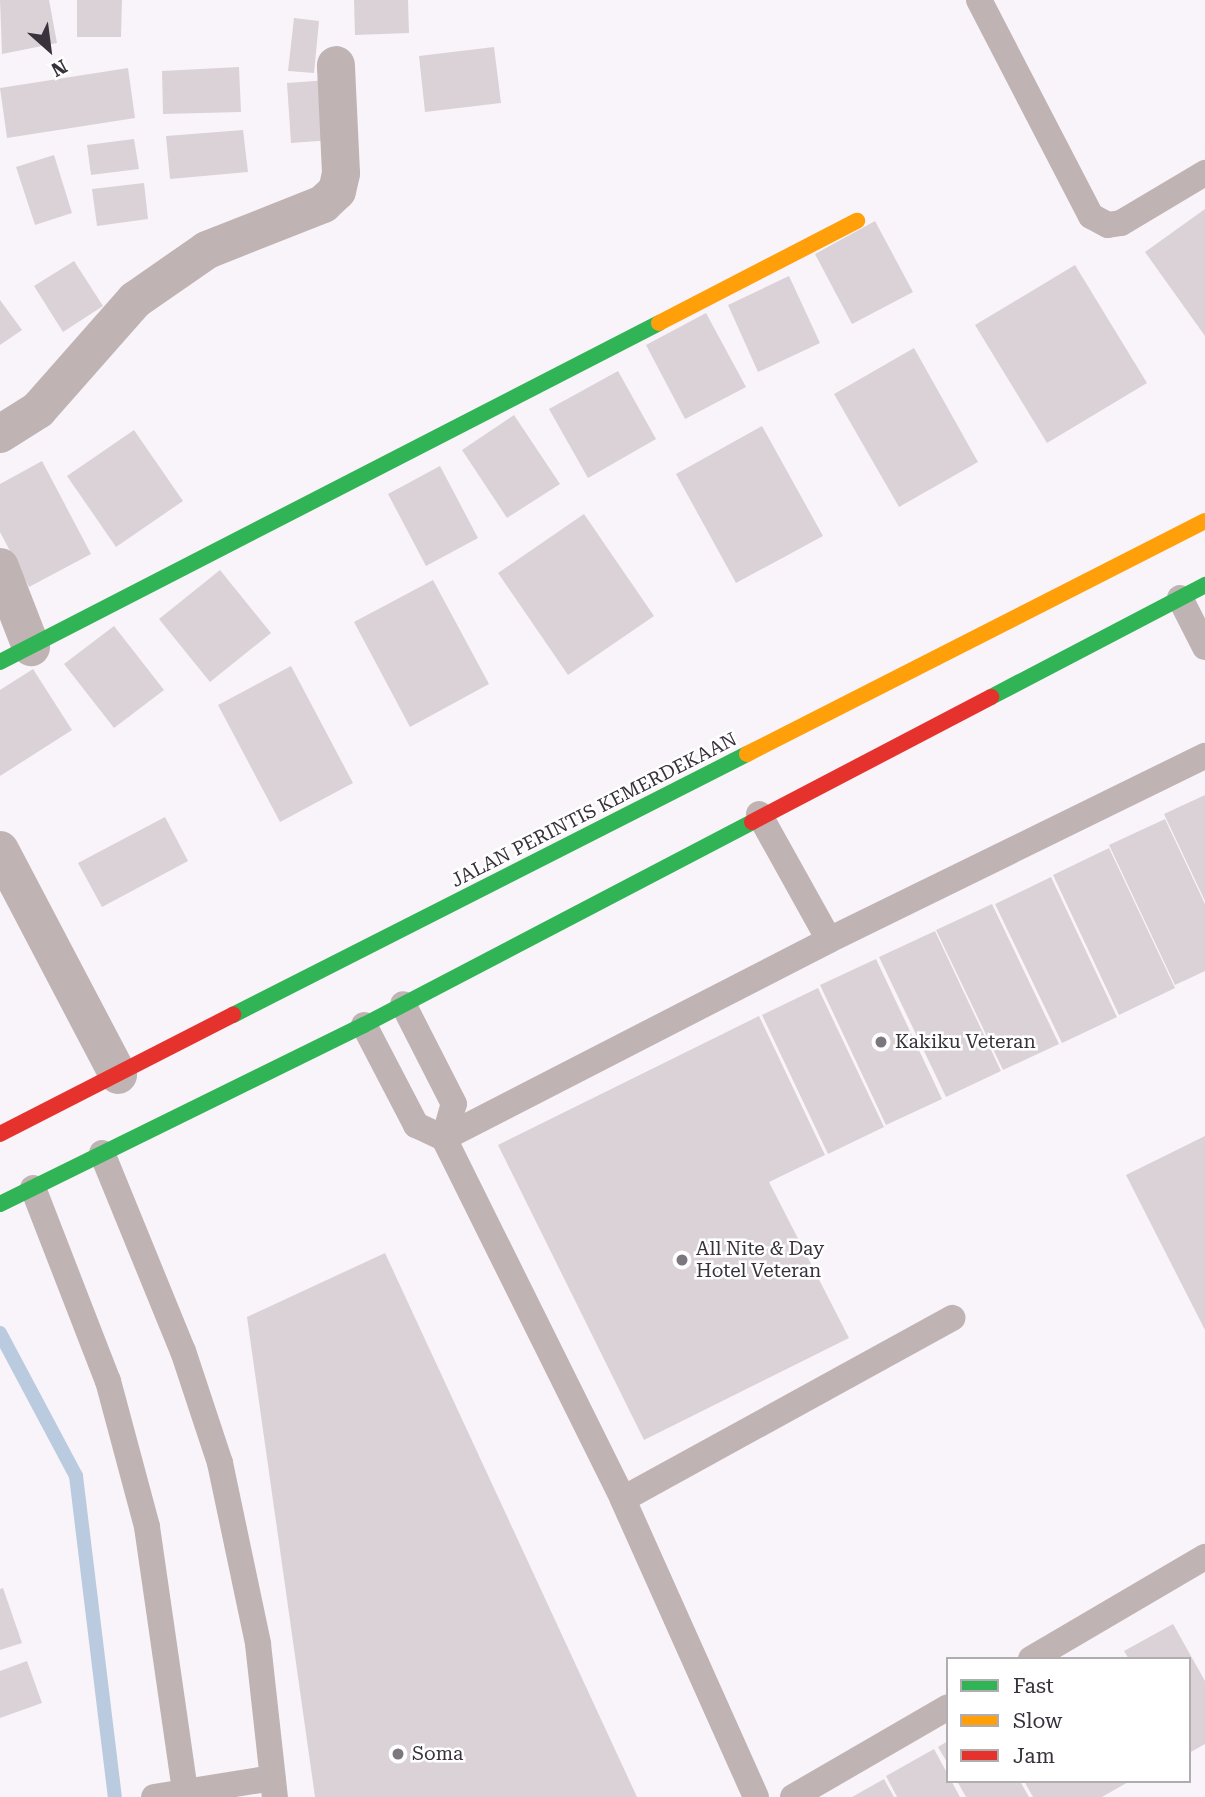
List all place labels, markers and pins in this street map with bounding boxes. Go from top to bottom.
place label: Kakiku Veteran [895,1031,1036,1053]
marker: Kakiku Veteran [873,1034,889,1050]
place label: All Nite & Day Hotel Veteran [696,1238,824,1282]
marker: All Nite & Day Hotel Veteran [674,1252,690,1268]
place label: Soma [412,1743,463,1765]
marker: Soma [390,1746,406,1762]

